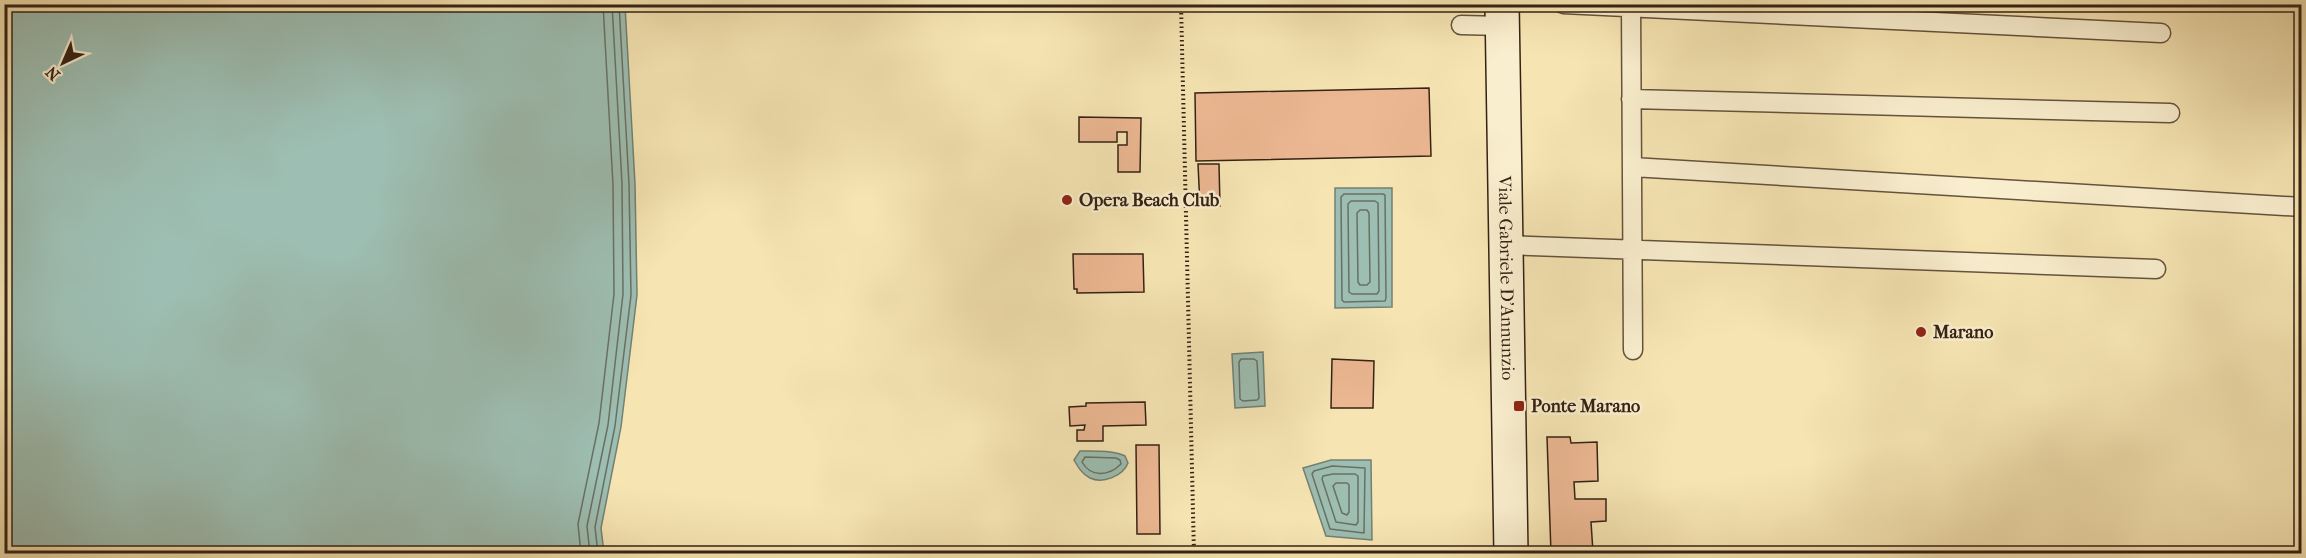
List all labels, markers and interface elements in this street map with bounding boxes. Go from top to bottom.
north arrow [33,33,93,93]
text: N [41,62,64,84]
street label: Viale Gabriele D'Annunzio [1494,174,1518,381]
place label: Opera Beach Club [1079,190,1220,211]
marker: Opera Beach Club [1060,193,1074,207]
place label: Marano [1932,322,1993,343]
marker: Marano [1914,325,1928,339]
place label: Ponte Marano [1531,396,1640,417]
marker: Ponte Marano [1512,399,1526,413]

